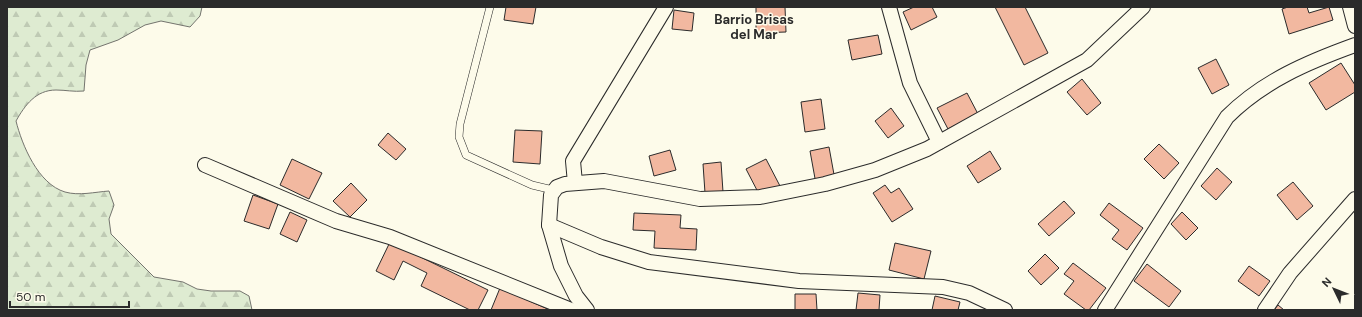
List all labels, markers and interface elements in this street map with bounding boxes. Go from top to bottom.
district label: Barrio Brisas del Mar [714,11,794,43]
north arrow [1314,269,1354,309]
text: N [1319,274,1335,290]
scale bar [10,283,129,309]
text: 50 m [16,289,45,305]

